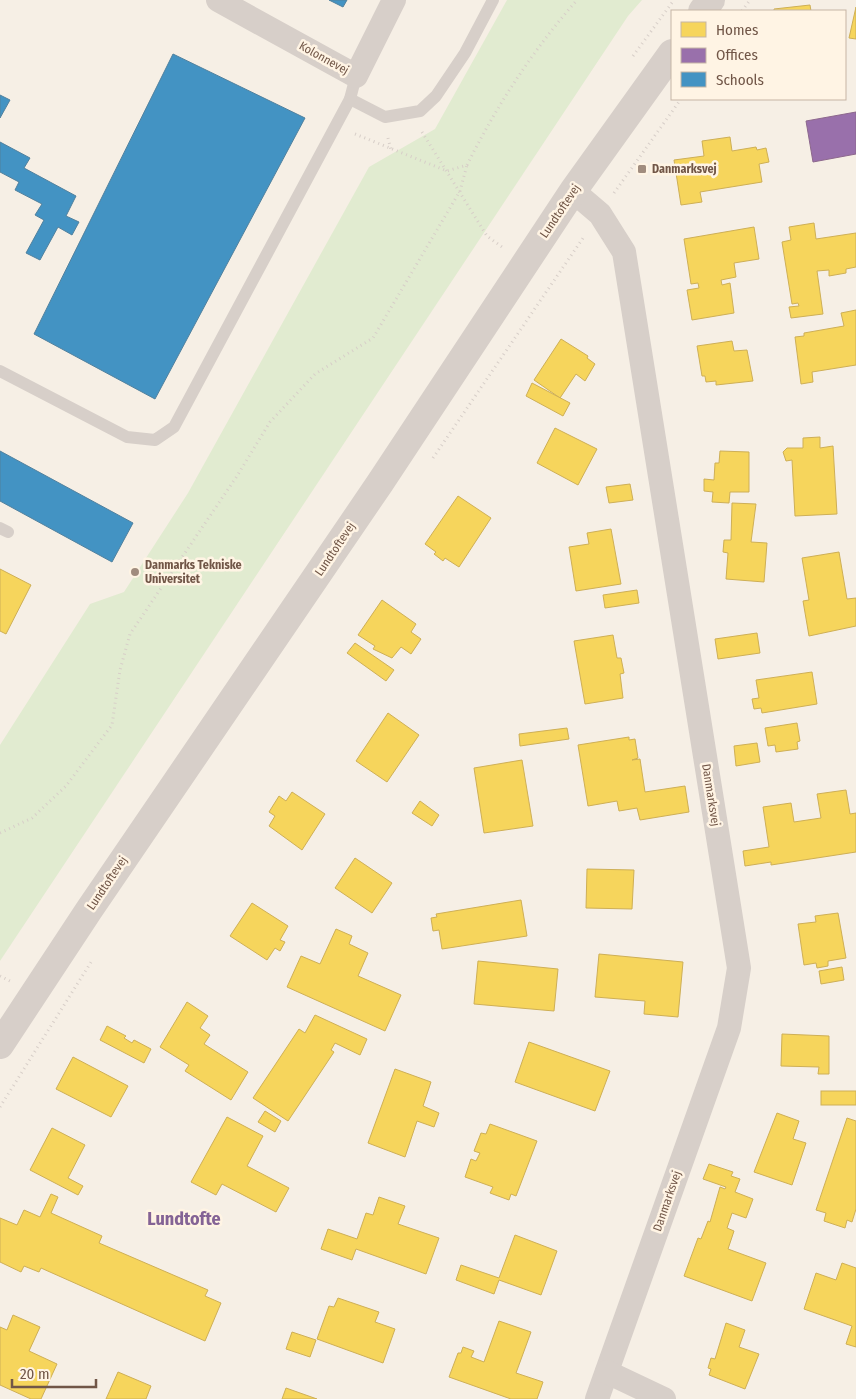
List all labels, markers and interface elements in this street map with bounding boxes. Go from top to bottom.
legend [671,10,846,100]
text: Homes [716,21,758,39]
street label: Kolonnevej [297,39,351,77]
text: Offices [716,46,758,64]
text: Schools [716,71,764,89]
place label: Danmarksvej [652,162,717,176]
marker: Danmarksvej [636,163,648,175]
street label: Lundtoftevej [537,181,583,241]
street label: Lundtoftevej [312,519,358,579]
place label: Danmarks Tekniske Universitet [145,558,242,586]
marker: Danmarks Tekniske Universitet [129,566,141,578]
street label: Danmarksvej [699,763,723,827]
street label: Lundtoftevej [84,853,130,913]
street label: Danmarksvej [650,1169,684,1233]
district label: Lundtofte [147,1208,221,1230]
scale bar [12,1356,96,1388]
text: 20 m [20,1365,50,1383]

